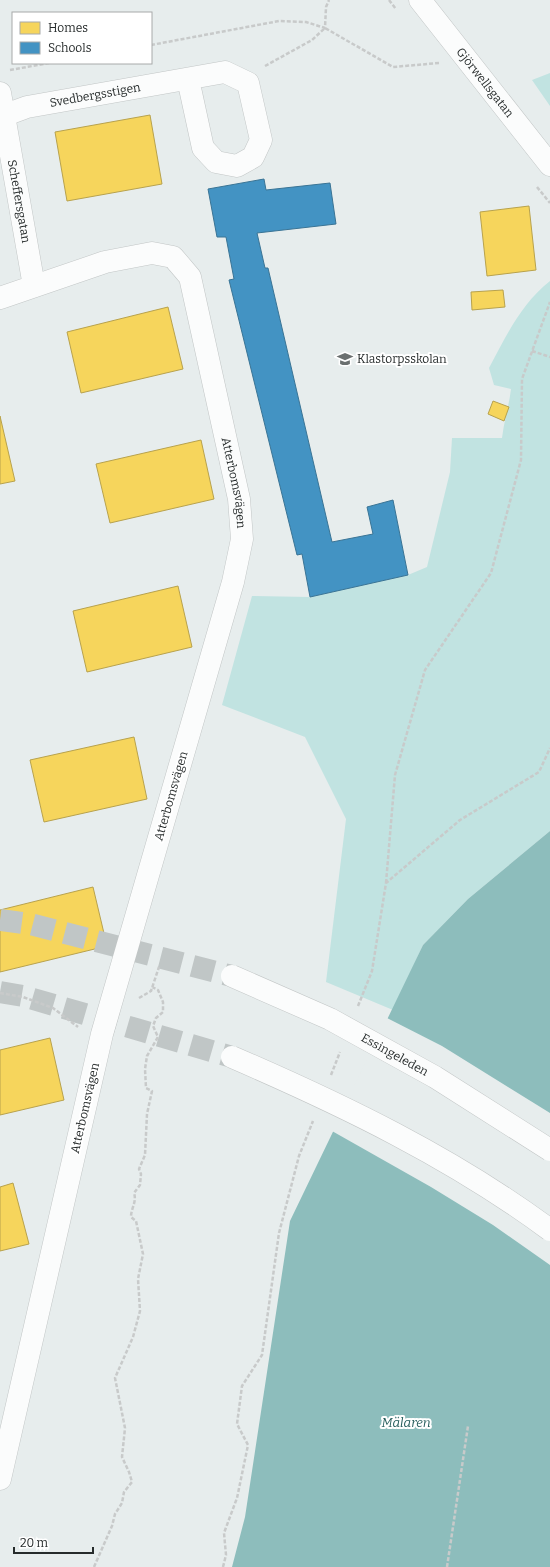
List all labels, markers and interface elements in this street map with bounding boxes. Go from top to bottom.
legend [12,12,152,64]
text: Homes [48,21,88,35]
text: Schools [48,41,92,55]
street label: Gjörwellsgatan [453,45,517,120]
street label: Svedbergsstigen [49,80,142,110]
street label: Scheffersgatan [5,159,33,244]
school or university icon: Klastorpsskolan [336,350,354,368]
place label: Klastorpsskolan [357,352,447,366]
street label: Atterbomsvägen [219,436,248,529]
street label: Atterbomsvägen [152,749,191,842]
street label: Essingeleden [359,1031,431,1079]
street label: Atterbomsvägen [68,1061,102,1155]
water label: Mälaren [381,1415,431,1430]
scale bar [14,1529,93,1555]
text: 20 m [20,1536,49,1550]

